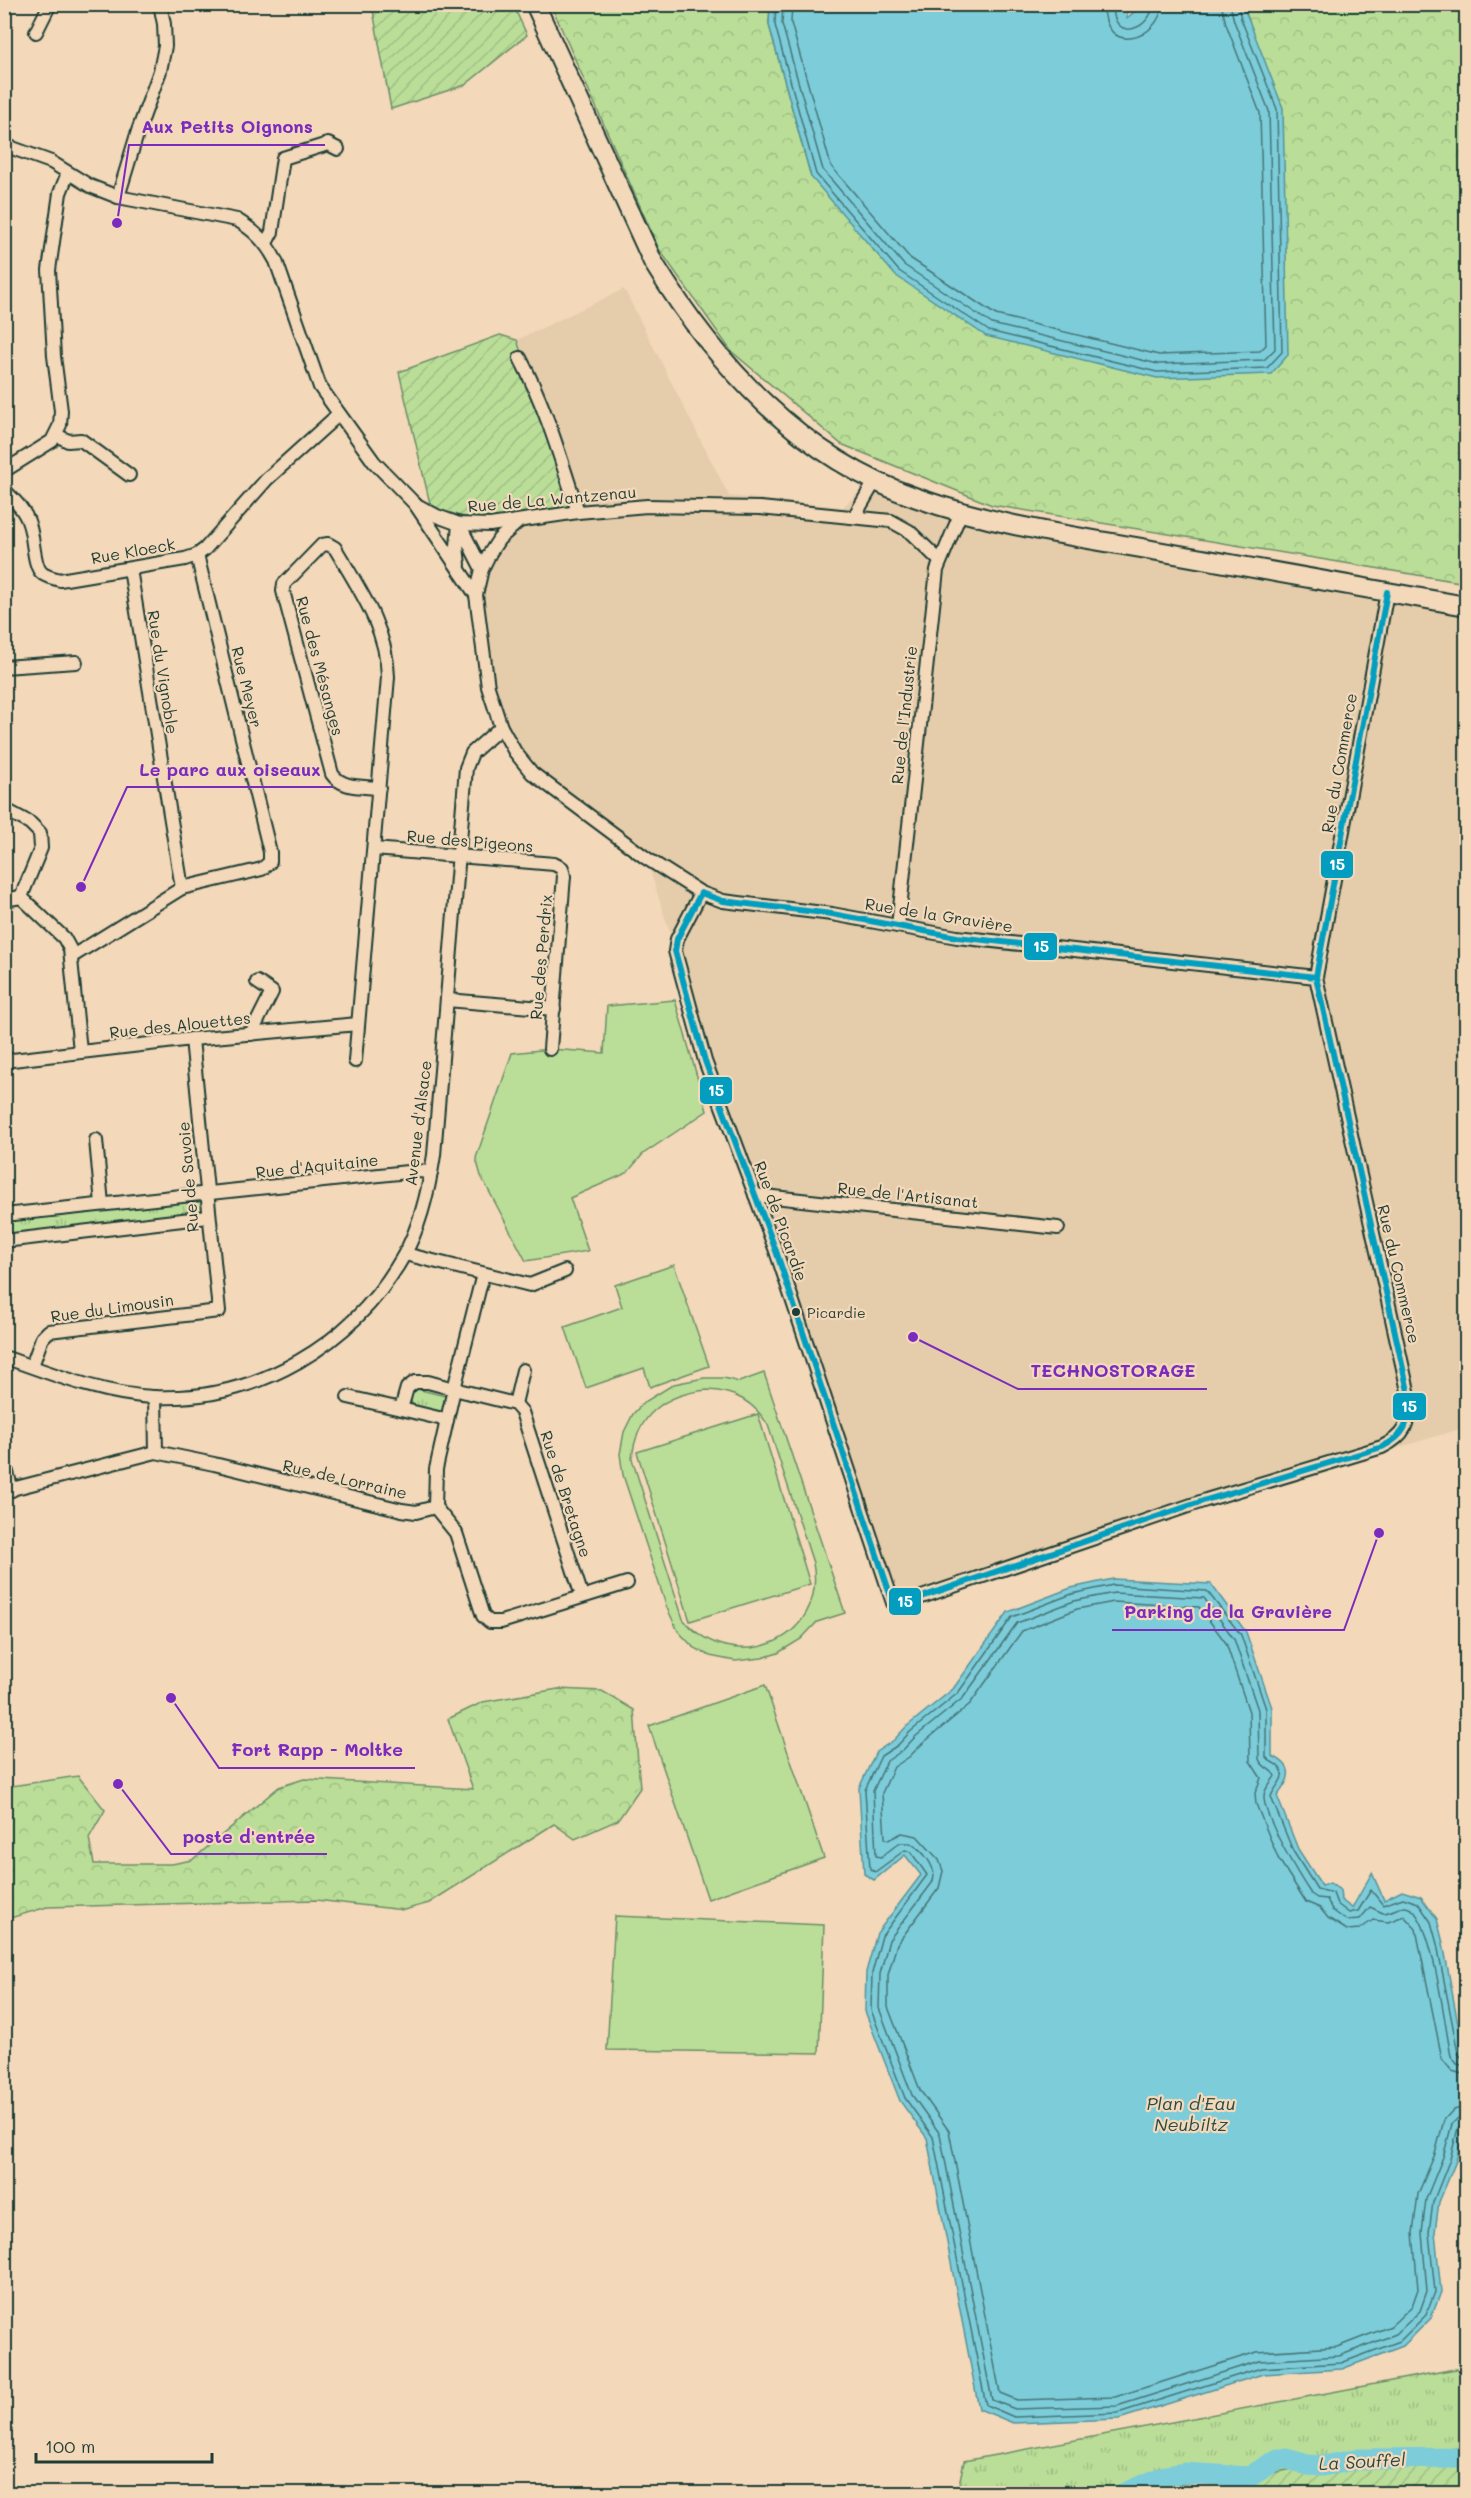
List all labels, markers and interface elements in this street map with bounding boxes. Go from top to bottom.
callout: Aux Petits Oignons [129,109,325,145]
text: Aux Petits Oignons [141,114,313,138]
street label: Rue de La Wantzenau [467,481,637,516]
street label: Rue Kloeck [89,533,177,568]
street label: Rue des Mésanges [292,594,349,738]
street label: Rue du Vignoble [143,609,184,735]
street label: Rue Meyer [227,644,268,730]
street label: Rue de l'Industrie [886,645,921,785]
street label: Rue du Commerce [1316,691,1361,835]
callout: Le parc aux oiseaux [127,751,333,787]
text: Le parc aux oiseaux [139,757,321,781]
street label: Rue des Pigeons [406,825,534,856]
line badge: 15 [1320,850,1354,879]
text: 15 [1329,853,1345,874]
street label: Rue de la Gravière [864,892,1014,937]
street label: Rue des Perdrix [525,893,556,1021]
line badge: 15 [1023,932,1058,961]
text: 15 [1033,935,1049,956]
street label: Rue des Alouettes [108,1007,252,1042]
street label: Avenue d'Alsace [399,1059,436,1187]
line badge: 15 [699,1076,733,1105]
text: 15 [708,1079,724,1100]
street label: Rue de Savoie [172,1121,203,1233]
street label: Rue d'Aquitaine [255,1149,379,1182]
street label: Rue de Picardie [750,1158,813,1284]
street label: Rue de l'Artisanat [837,1177,979,1212]
street label: Rue du Commerce [1373,1202,1426,1345]
street label: Rue du Limousin [49,1288,175,1327]
place label: Picardie [807,1303,866,1322]
marker: Picardie [790,1306,802,1318]
callout: TECHNOSTORAGE [1018,1353,1207,1389]
text: TECHNOSTORAGE [1030,1358,1196,1382]
line badge: 15 [1392,1392,1427,1421]
text: 15 [1401,1395,1417,1416]
street label: Rue de Bretagne [536,1428,597,1560]
street label: Rue de Lorraine [281,1454,409,1503]
line badge: 15 [888,1587,922,1616]
text: 15 [897,1590,913,1611]
callout: Parking de la Gravière [1112,1594,1344,1630]
text: Parking de la Gravière [1124,1599,1332,1623]
callout: Fort Rapp - Moltke [219,1732,415,1768]
text: Fort Rapp - Moltke [231,1737,403,1761]
callout: poste d'entrée [171,1818,327,1854]
text: poste d'entrée [183,1824,316,1848]
water label: Plan d'Eau Neubiltz [1146,2091,1236,2136]
scale bar [36,2426,212,2464]
text: 100 m [45,2434,95,2458]
water label: La Souffel [1318,2447,1406,2475]

